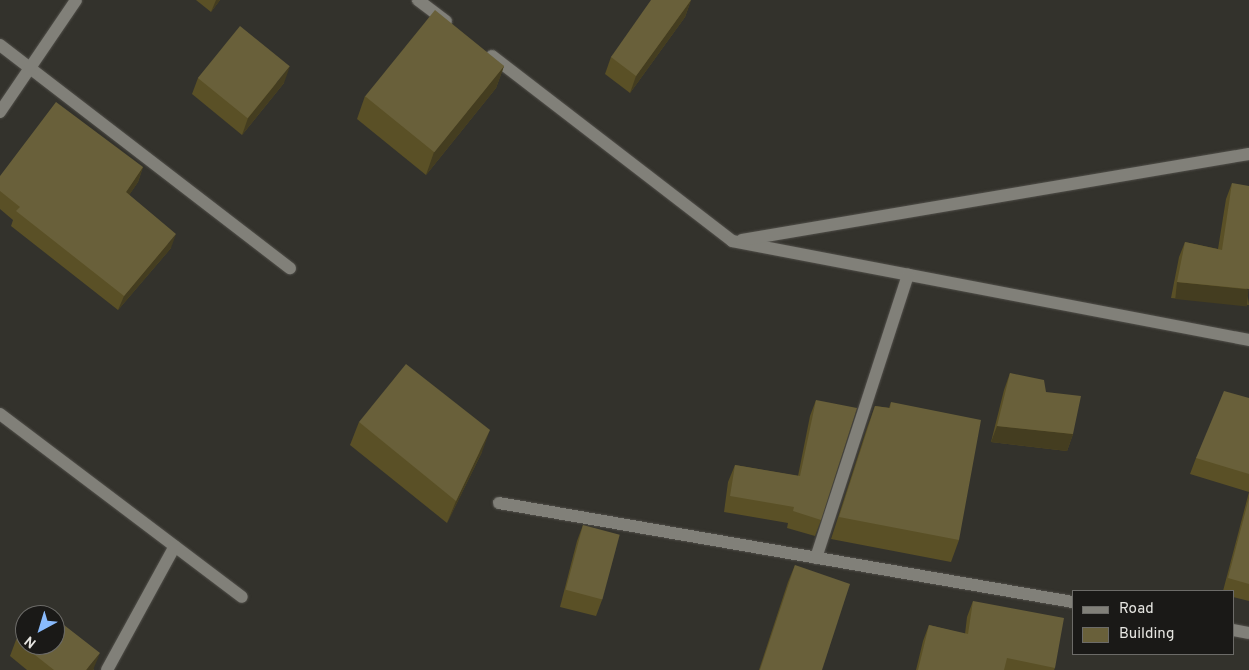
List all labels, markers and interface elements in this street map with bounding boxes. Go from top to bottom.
legend [1072,590,1234,655]
text: Road [1119,600,1154,619]
north arrow [15,605,65,655]
text: Building [1119,625,1174,644]
text: N [22,631,40,651]

